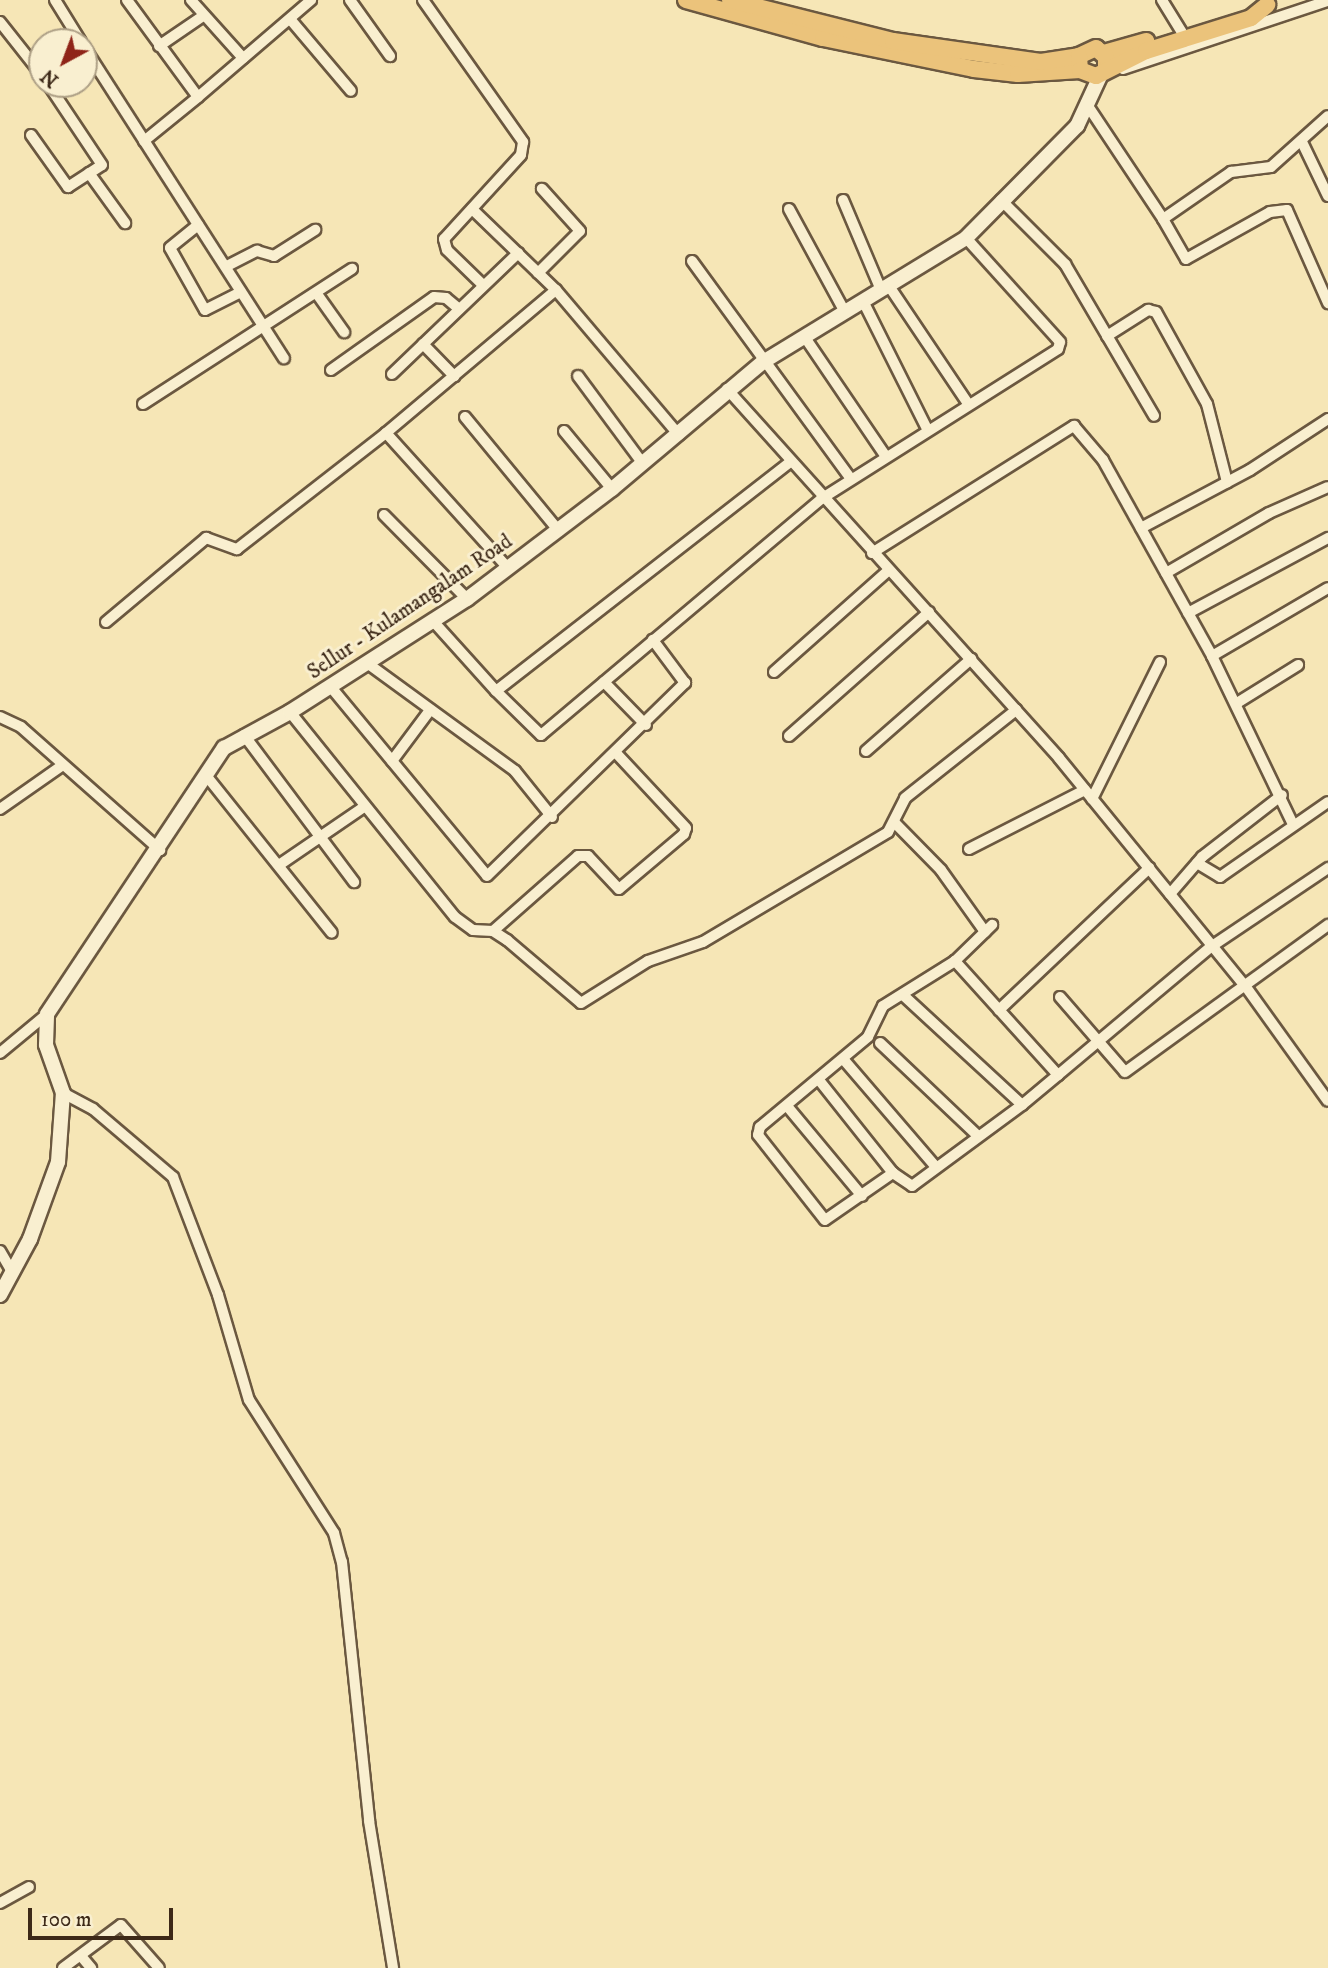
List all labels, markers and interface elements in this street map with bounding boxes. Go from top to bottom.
north arrow [28,28,98,98]
text: N [37,64,64,92]
street label: Sellur - Kulamangalam Road [303,529,517,685]
scale bar [32,1895,177,1939]
text: 100 m [41,1907,92,1933]

